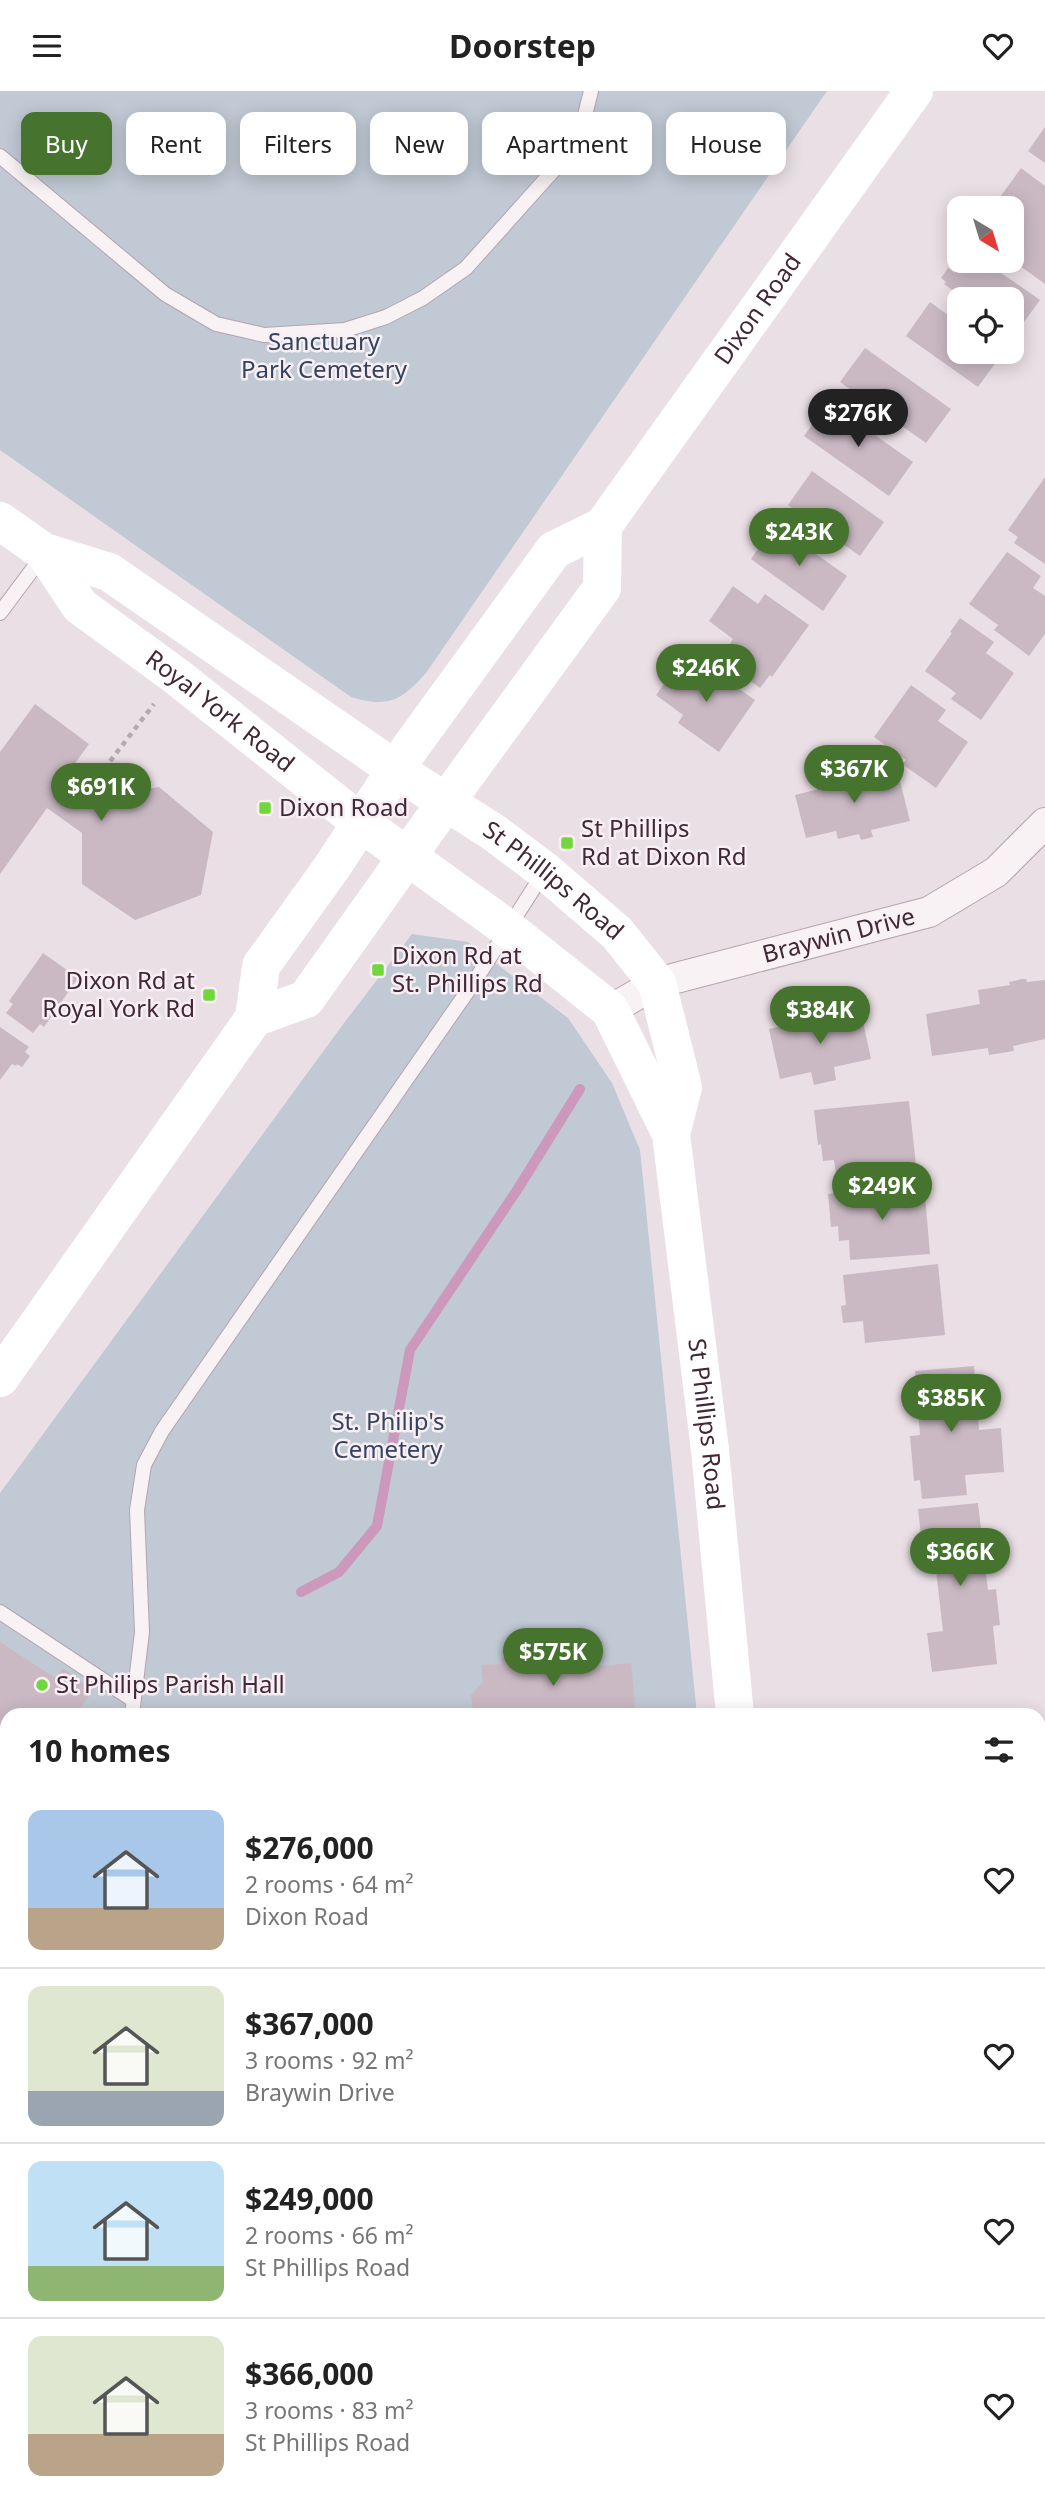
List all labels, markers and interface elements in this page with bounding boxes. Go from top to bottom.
text: Doorstep [449,24,596,67]
icon: menu [28,27,66,65]
icon: heart [979,27,1017,65]
chip: Buy [21,112,112,175]
chip: Rent [126,112,226,175]
chip: Filters [240,112,356,175]
chip: New [370,112,468,175]
chip: Apartment [482,112,652,175]
chip: House [666,112,786,175]
north arrow [947,196,1024,273]
map controls [947,196,1024,364]
street label: Dixon Road [706,246,808,371]
button: locate [947,287,1024,364]
park label: Sanctuary Park Cemetery [241,324,408,385]
pin: $276K [809,389,907,449]
text: $276K [824,396,892,428]
pin: $243K [750,509,848,568]
text: $243K [765,515,833,547]
street label: Royal York Road [140,641,302,779]
pin: $246K [657,645,755,704]
text: $246K [672,651,740,683]
pin: $367K [805,745,903,805]
text: $367K [820,752,888,784]
pin: $691K [52,763,150,823]
text: $691K [67,770,135,802]
place label: Dixon Road [279,790,408,823]
marker: Dixon Road [257,800,273,816]
place label: St Phillips Rd at Dixon Rd [581,811,747,872]
street label: St Phillips Road [477,812,631,947]
marker: St Phillips Rd at Dixon Rd [559,835,575,851]
street label: Braywin Drive [759,898,918,970]
place label: Dixon Rd at St. Phillips Rd [392,938,543,999]
marker: Dixon Rd at St. Phillips Rd [370,962,386,978]
place label: Dixon Rd at Royal York Rd [42,963,195,1024]
pin: $384K [771,986,869,1046]
marker: Dixon Rd at Royal York Rd [201,987,217,1003]
text: $384K [786,993,854,1025]
pin: $249K [833,1163,931,1222]
text: $249K [848,1169,916,1201]
street label: St Phillips Road [681,1336,734,1511]
pin: $385K [902,1375,1000,1434]
text: $385K [917,1381,985,1413]
park label: St. Philip's Cemetery [331,1404,445,1465]
pin: $366K [911,1529,1009,1588]
text: $366K [926,1535,994,1567]
pin: $575K [504,1629,602,1688]
text: $575K [519,1635,587,1667]
place label: St Philips Parish Hall [56,1667,285,1700]
marker: St Philips Parish Hall [34,1677,50,1693]
text: 10 homes [28,1730,171,1771]
icon: filters [980,1731,1018,1769]
text: $276,000 [245,1827,374,1868]
icon: home [84,1838,168,1922]
icon: heart [980,1861,1018,1899]
text: 2 rooms · 64 m² [245,1868,414,1900]
text: Dixon Road [245,1900,369,1932]
text: $367,000 [245,2003,374,2044]
icon: home [84,2014,168,2098]
icon: heart [980,2037,1018,2075]
text: 3 rooms · 92 m² [245,2044,414,2076]
text: Braywin Drive [245,2076,395,2108]
text: $249,000 [245,2178,374,2219]
icon: home [84,2189,168,2273]
icon: heart [980,2212,1018,2250]
text: 2 rooms · 66 m² [245,2219,414,2251]
text: St Phillips Road [245,2251,410,2283]
text: $366,000 [245,2353,374,2394]
icon: home [84,2364,168,2448]
icon: heart [980,2387,1018,2425]
text: 3 rooms · 83 m² [245,2394,414,2426]
text: St Phillips Road [245,2426,410,2458]

